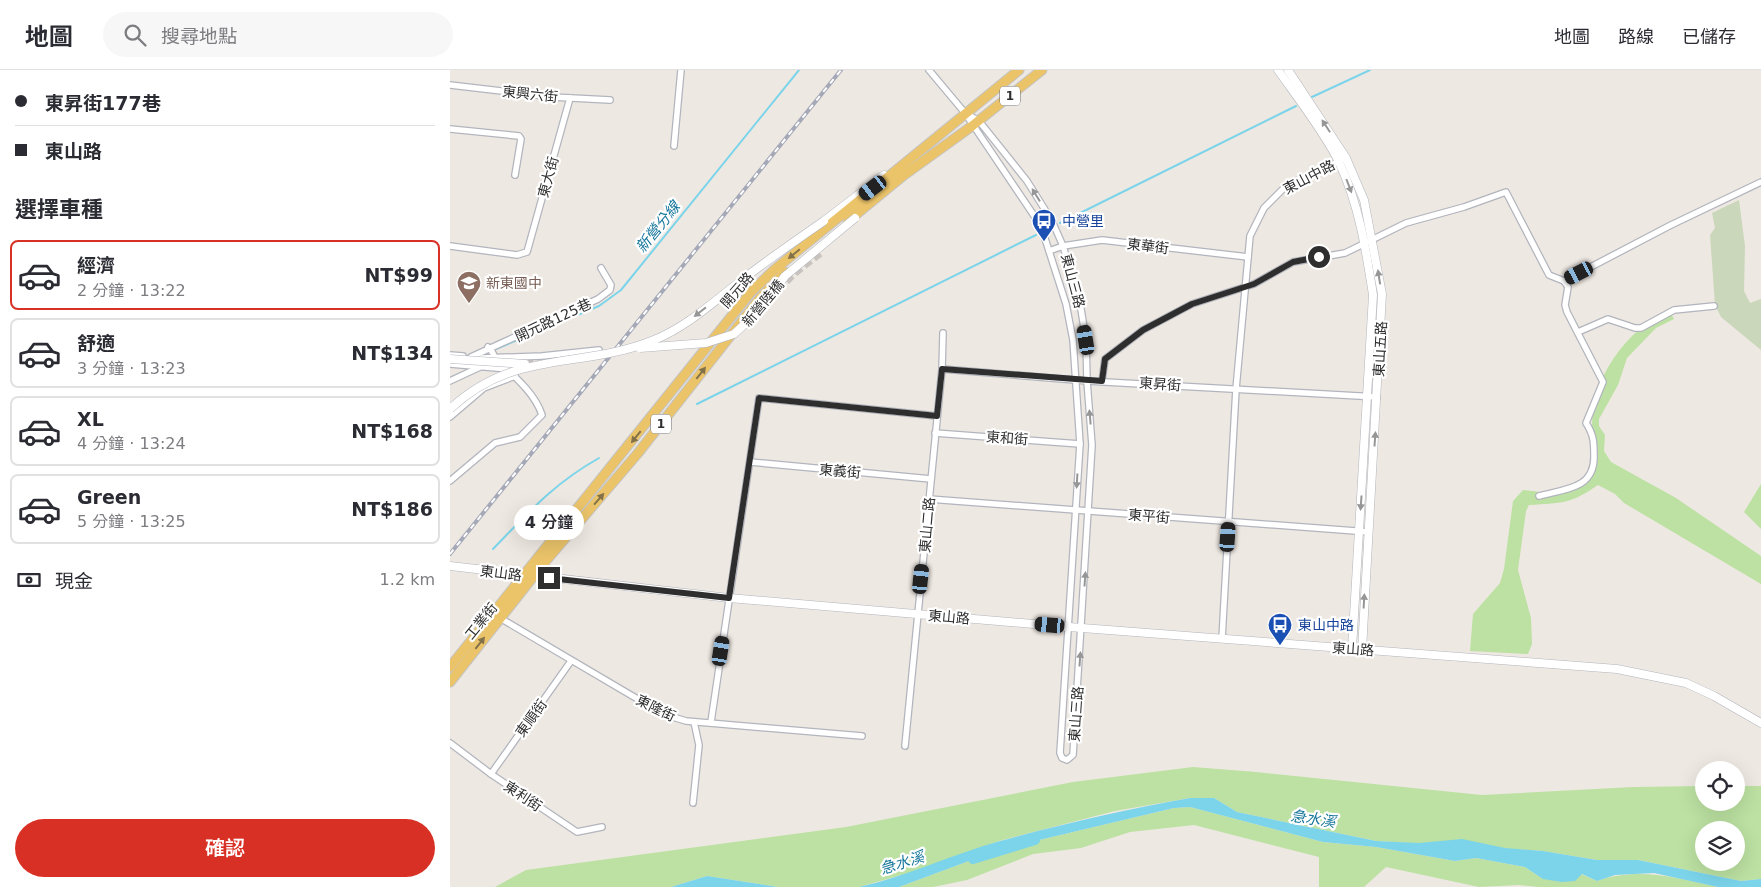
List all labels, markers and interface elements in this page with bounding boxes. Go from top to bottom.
search box [103,12,453,57]
icon: search [121,21,149,49]
text: 地圖 [25,23,73,51]
text: 搜尋地點 [161,25,237,47]
text: 地圖 [1554,26,1590,47]
text: 路線 [1618,26,1654,47]
text: 已儲存 [1682,26,1736,47]
street label: 東興六街 [501,83,559,105]
road number: 1 [1000,86,1020,106]
text: 東昇街177巷 [45,92,161,114]
one-way arrow [1321,119,1330,132]
text: 東山路 [45,140,102,162]
street label: 東大街 [535,155,561,199]
street label: 東山中路 [1281,157,1337,197]
car [856,173,889,203]
one-way arrow [1345,179,1353,193]
one-way arrow [1031,188,1040,201]
water label: 新營分線 [632,196,685,256]
text: 選擇車種 [15,197,103,222]
bus stop icon: 中營里 [1031,208,1057,242]
place label: 中營里 [1062,213,1104,229]
street label: 東華街 [1126,236,1170,256]
route start [1308,246,1330,268]
one-way arrow [788,248,801,259]
street label: 東山三路 [1058,252,1088,310]
icon: car [17,253,62,298]
text: 經濟 [77,254,115,276]
car [1562,260,1595,286]
text: NT$99 [364,264,433,286]
street label: 開元路 [717,269,757,311]
one-way arrow [1375,269,1383,285]
school or university icon: 新東國中 [456,270,482,304]
place label: 新東國中 [486,275,542,291]
street label: 新營陸橋 [739,276,787,330]
text: 2 分鐘 · 13:22 [77,281,186,300]
street label: 開元路125巷 [512,295,594,345]
one-way arrow [694,307,707,317]
street label: 東山五路 [1371,321,1389,377]
car [1076,324,1095,356]
icon: car [17,331,62,376]
text: 舒適 [77,332,115,354]
text: NT$134 [351,342,433,364]
text: 3 分鐘 · 13:23 [77,359,186,378]
one-way arrow [695,367,706,380]
street label: 東昇街 [1138,375,1182,393]
text: XL [77,408,104,430]
icon: car [17,409,62,454]
one-way arrow [1086,409,1094,425]
road number: 1 [651,414,671,434]
text: NT$168 [351,420,433,442]
street label: 東和街 [985,429,1029,447]
one-way arrow [631,430,642,443]
one-way arrow [1371,431,1379,447]
text: 4 分鐘 · 13:24 [77,434,186,453]
street label: 東義街 [818,461,862,481]
one-way arrow [1073,474,1081,490]
text: Green [77,486,141,508]
icon: car [17,487,62,532]
one-way arrow [593,493,604,506]
one-way arrow [1356,495,1364,511]
street label: 東山二路 [917,496,937,554]
text: NT$186 [351,498,433,520]
callout: 4 分鐘 [514,506,584,540]
street label: 東平街 [1127,506,1171,526]
text: 5 分鐘 · 13:25 [77,512,186,531]
text: 4 分鐘 [525,513,573,532]
car [1219,522,1236,552]
street label: 東山路 [479,563,523,583]
car [911,563,930,595]
icon: cash [15,566,43,594]
route end [538,567,560,589]
text: 現金 [55,570,93,592]
text: 1.2 km [380,570,435,589]
one-way arrow [1081,571,1089,587]
one-way arrow [1361,593,1369,609]
street label: 工業街 [462,600,500,642]
street label: 東山路 [927,607,971,627]
bus stop icon: 東山中路 [1267,612,1293,646]
car [1034,616,1065,634]
place label: 東山中路 [1298,617,1354,633]
car [711,635,730,667]
one-way arrow [475,637,486,650]
street label: 東山路 [1331,640,1375,658]
one-way arrow [1076,651,1084,667]
street label: 東山三路 [1066,686,1086,742]
street label: 東隆街 [634,692,678,724]
street label: 東順街 [512,696,550,740]
map controls [1695,761,1745,871]
button: locate [1695,761,1745,811]
street label: 東利街 [501,778,545,814]
water label: 急水溪 [1289,807,1339,832]
button: 確認 [15,819,435,877]
button: layers [1695,821,1745,871]
water label: 急水溪 [878,847,928,878]

